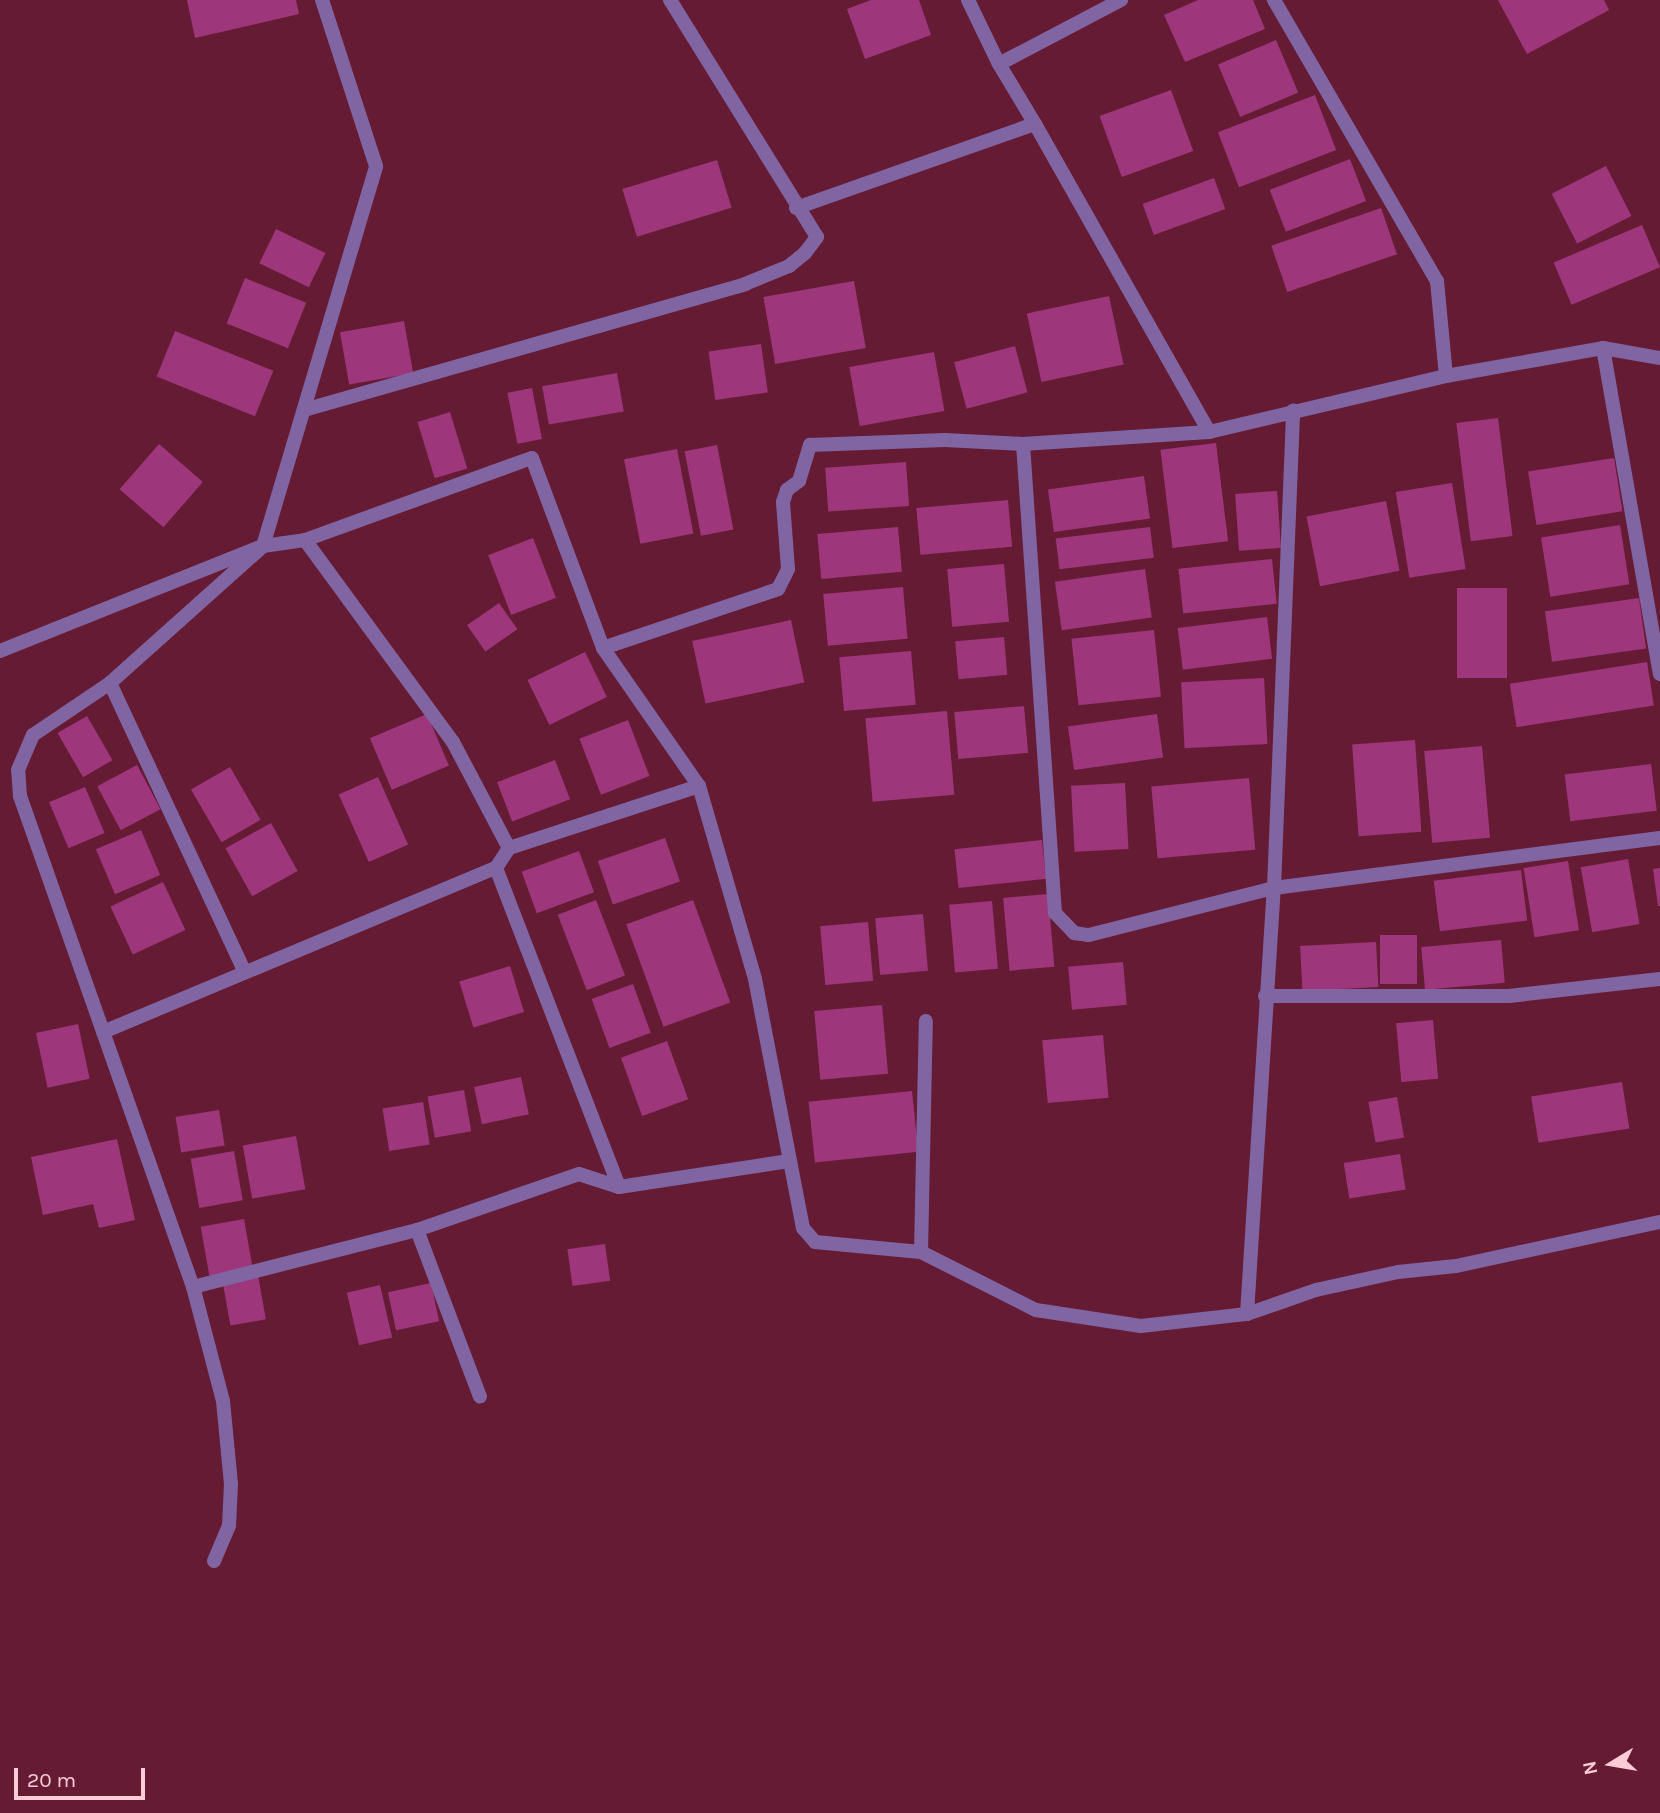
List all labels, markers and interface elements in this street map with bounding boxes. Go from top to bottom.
north arrow [1576,1729,1646,1799]
scale bar [18,1754,149,1798]
text: N [1578,1759,1602,1777]
text: 20 m [27,1768,76,1792]

